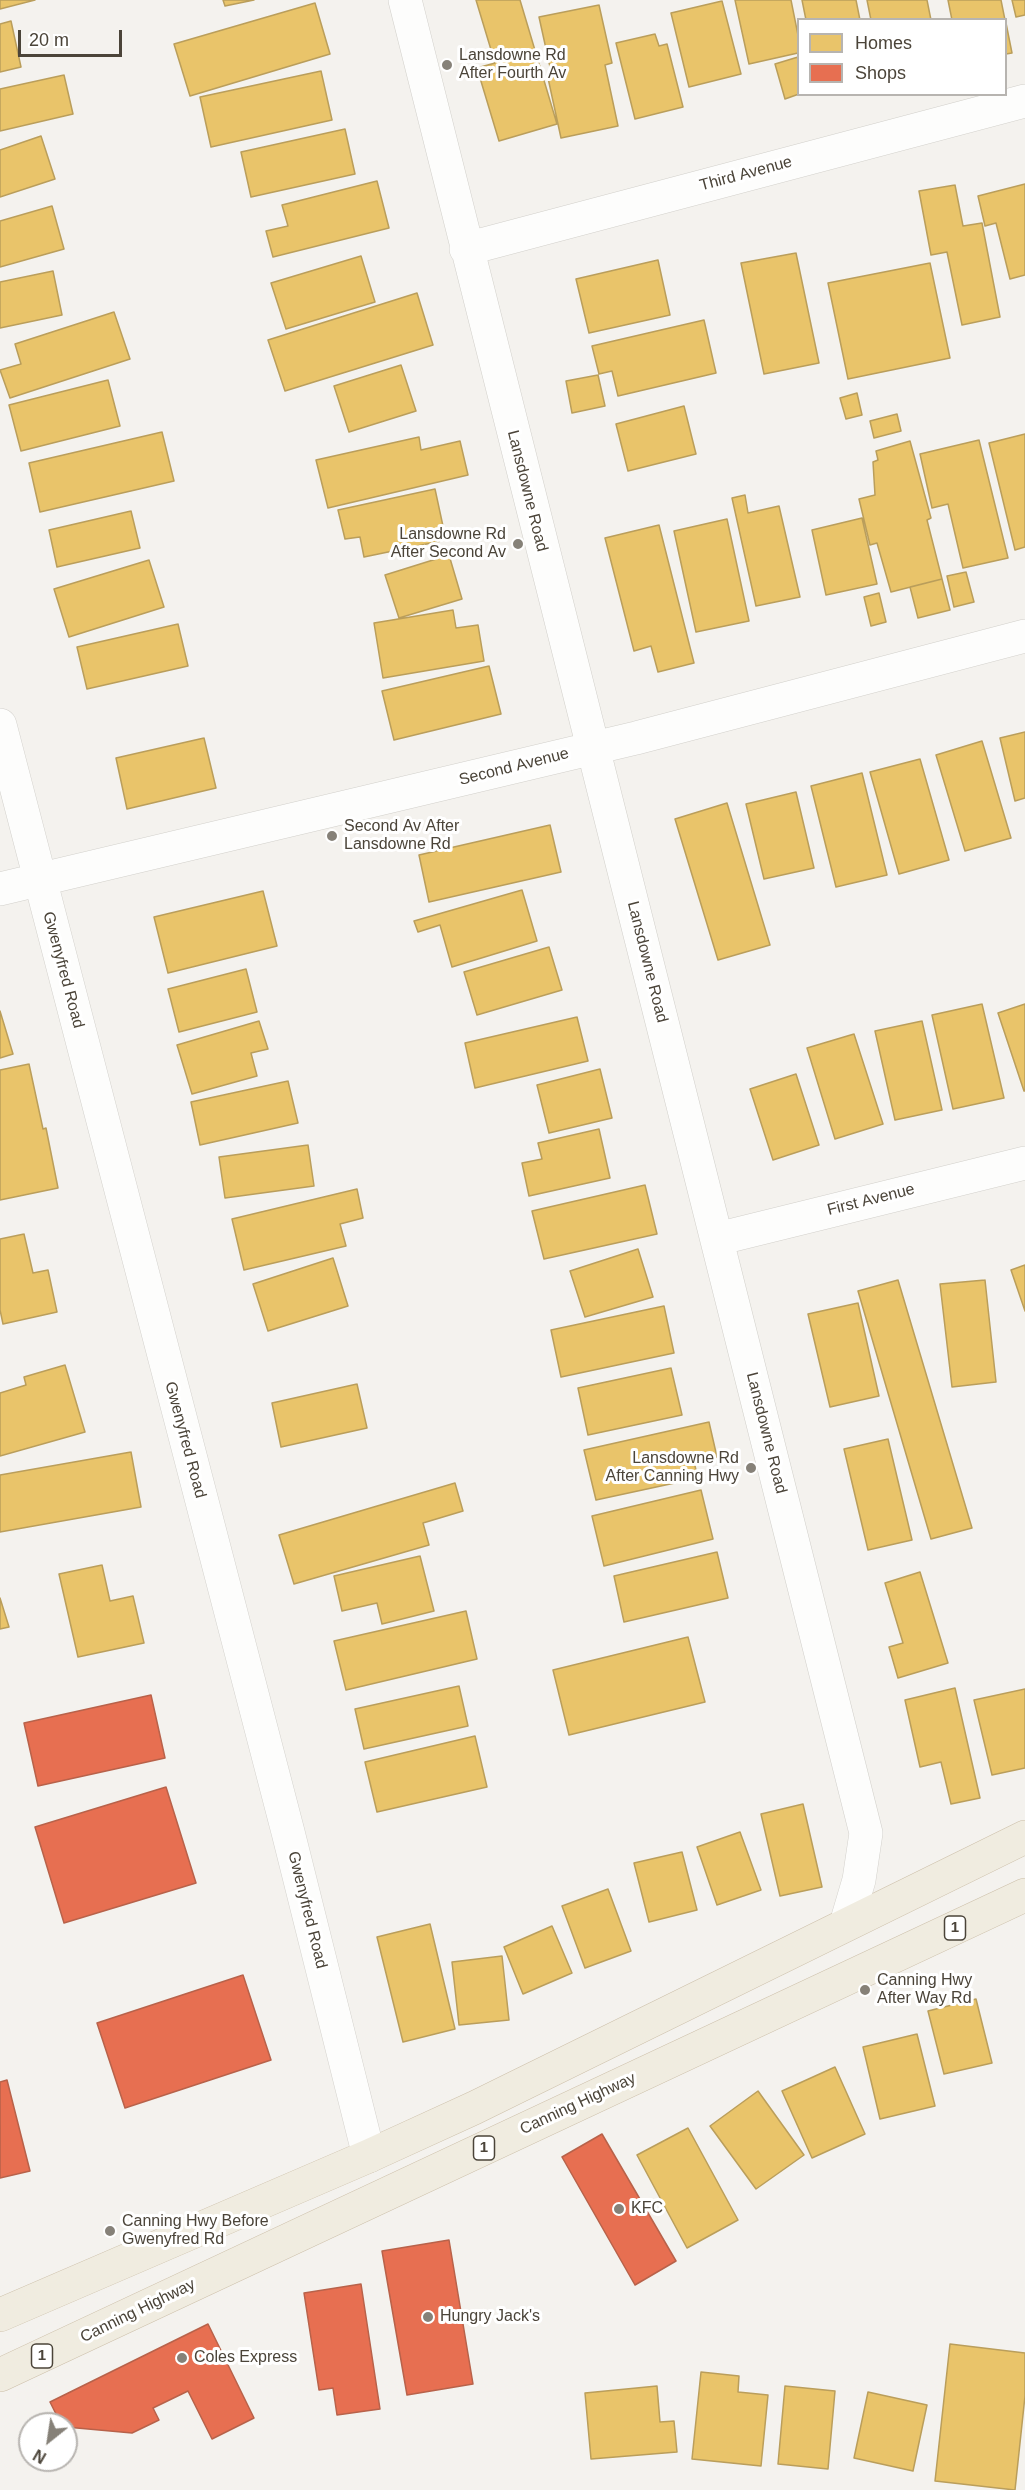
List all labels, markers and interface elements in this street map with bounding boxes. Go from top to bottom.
scale bar [21,18,124,56]
legend [797,18,1007,96]
text: 20 m [29,30,69,50]
text: Homes [855,33,912,53]
place label: Lansdowne Rd After Fourth Av [459,46,566,84]
marker: Lansdowne Rd After Fourth Av [440,58,454,72]
text: Shops [855,63,906,83]
street label: Third Avenue [698,152,794,196]
street label: Lansdowne Road [503,428,551,554]
place label: Lansdowne Rd After Second Av [391,525,506,563]
marker: Lansdowne Rd After Second Av [511,537,525,551]
street label: Second Avenue [457,744,571,790]
place label: Second Av After Lansdowne Rd [344,817,459,855]
marker: Second Av After Lansdowne Rd [325,829,339,843]
street label: Lansdowne Road [623,899,671,1025]
street label: Gwenyfred Road [38,910,88,1030]
street label: First Avenue [825,1180,917,1220]
street label: Lansdowne Road [742,1370,790,1496]
street label: Gwenyfred Road [160,1380,210,1500]
place label: Lansdowne Rd After Canning Hwy [606,1449,739,1487]
marker: Lansdowne Rd After Canning Hwy [744,1461,758,1475]
street label: Gwenyfred Road [283,1849,331,1971]
road number: 1 [944,1916,966,1940]
place label: Canning Hwy After Way Rd [877,1971,972,2009]
marker: Canning Hwy After Way Rd [858,1983,872,1997]
street label: Canning Highway [517,2069,639,2139]
road number: 1 [474,2136,494,2160]
place label: KFC [631,2199,663,2219]
marker: KFC [612,2202,626,2216]
place label: Canning Hwy Before Gwenyfred Rd [122,2212,269,2250]
marker: Canning Hwy Before Gwenyfred Rd [103,2224,117,2238]
street label: Canning Highway [77,2275,199,2347]
place label: Hungry Jack's [440,2307,540,2327]
marker: Hungry Jack's [421,2310,435,2324]
road number: 1 [32,2344,52,2368]
place label: Coles Express [194,2348,297,2368]
marker: Coles Express [175,2351,189,2365]
north arrow [18,2412,78,2472]
text: N [30,2446,49,2467]

